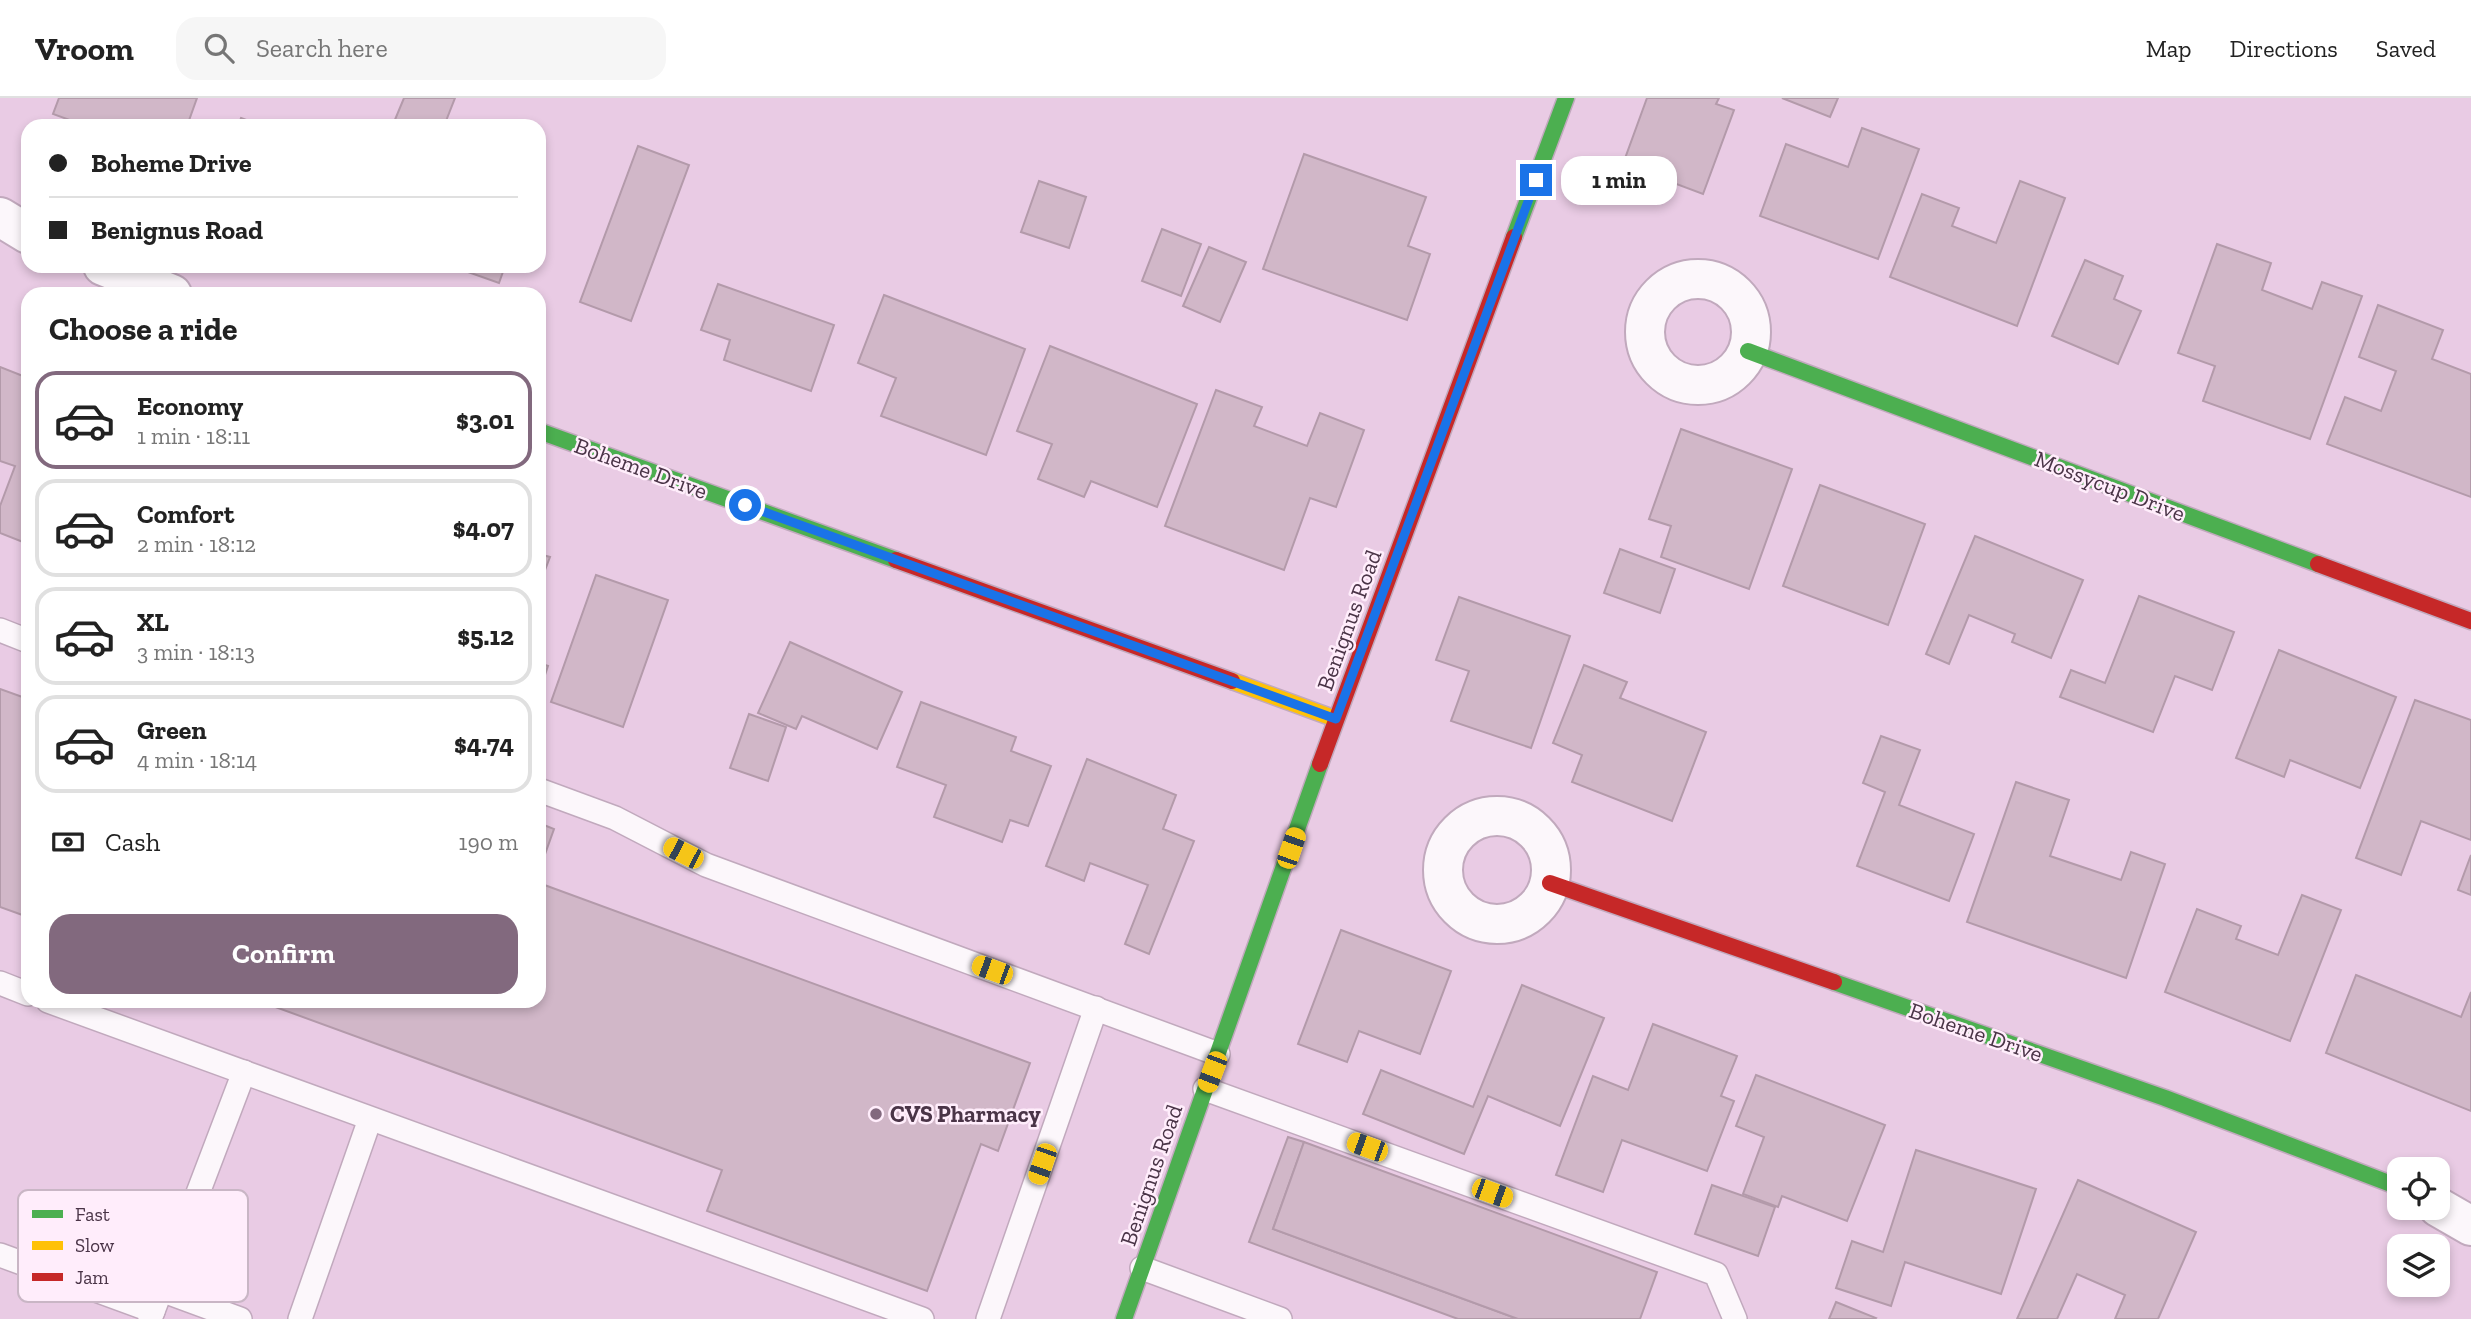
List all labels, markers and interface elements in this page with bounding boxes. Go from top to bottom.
search box [176,17,666,80]
text: Vroom [35,29,134,68]
icon: search [200,29,238,67]
text: Search here [256,32,388,64]
text: Map [2146,34,2192,63]
text: Directions [2230,34,2338,63]
text: Saved [2376,34,2436,63]
text: Boheme Drive [91,147,252,179]
callout: 1 min [1560,155,1676,204]
route end [1520,164,1552,196]
text: 1 min [1592,166,1646,194]
text: Benignus Road [91,214,263,246]
text: Choose a ride [49,310,237,348]
icon: car [53,389,116,452]
text: Economy [137,390,243,422]
text: $3.01 [456,404,514,436]
text: 1 min · 18:11 [137,422,250,450]
street label: Boheme Drive [571,431,711,505]
street label: Mossycup Drive [2031,444,2189,528]
route start [729,489,761,521]
icon: car [53,497,116,560]
text: Comfort [137,498,234,530]
text: $4.07 [453,512,514,544]
text: 2 min · 18:12 [137,530,256,558]
street label: Benignus Road [1311,545,1388,694]
icon: car [53,605,116,668]
text: XL [137,606,169,638]
text: $5.12 [457,620,514,652]
text: 3 min · 18:13 [137,638,255,666]
icon: car [53,713,116,776]
text: Green [137,714,207,746]
text: $4.74 [454,728,514,760]
text: 4 min · 18:14 [137,746,257,774]
icon: cash [49,823,87,861]
car [1275,825,1308,871]
text: Cash [105,826,160,858]
text: 190 m [459,828,518,856]
car [660,834,707,872]
button: Confirm [49,914,518,994]
car [969,953,1016,987]
street label: Boheme Drive [1906,996,2046,1068]
car [1195,1049,1230,1095]
place label: CVS Pharmacy [890,1100,1042,1128]
street label: Benignus Road [1114,1100,1188,1249]
marker: CVS Pharmacy [868,1106,884,1122]
car [1344,1130,1391,1164]
car [1026,1141,1059,1187]
map controls [2387,1157,2450,1297]
button: locate [2387,1157,2450,1220]
car [1469,1176,1516,1210]
legend [18,1190,248,1302]
text: Fast [75,1203,110,1226]
text: Slow [75,1234,115,1257]
button: layers [2387,1234,2450,1297]
text: Jam [75,1266,109,1289]

